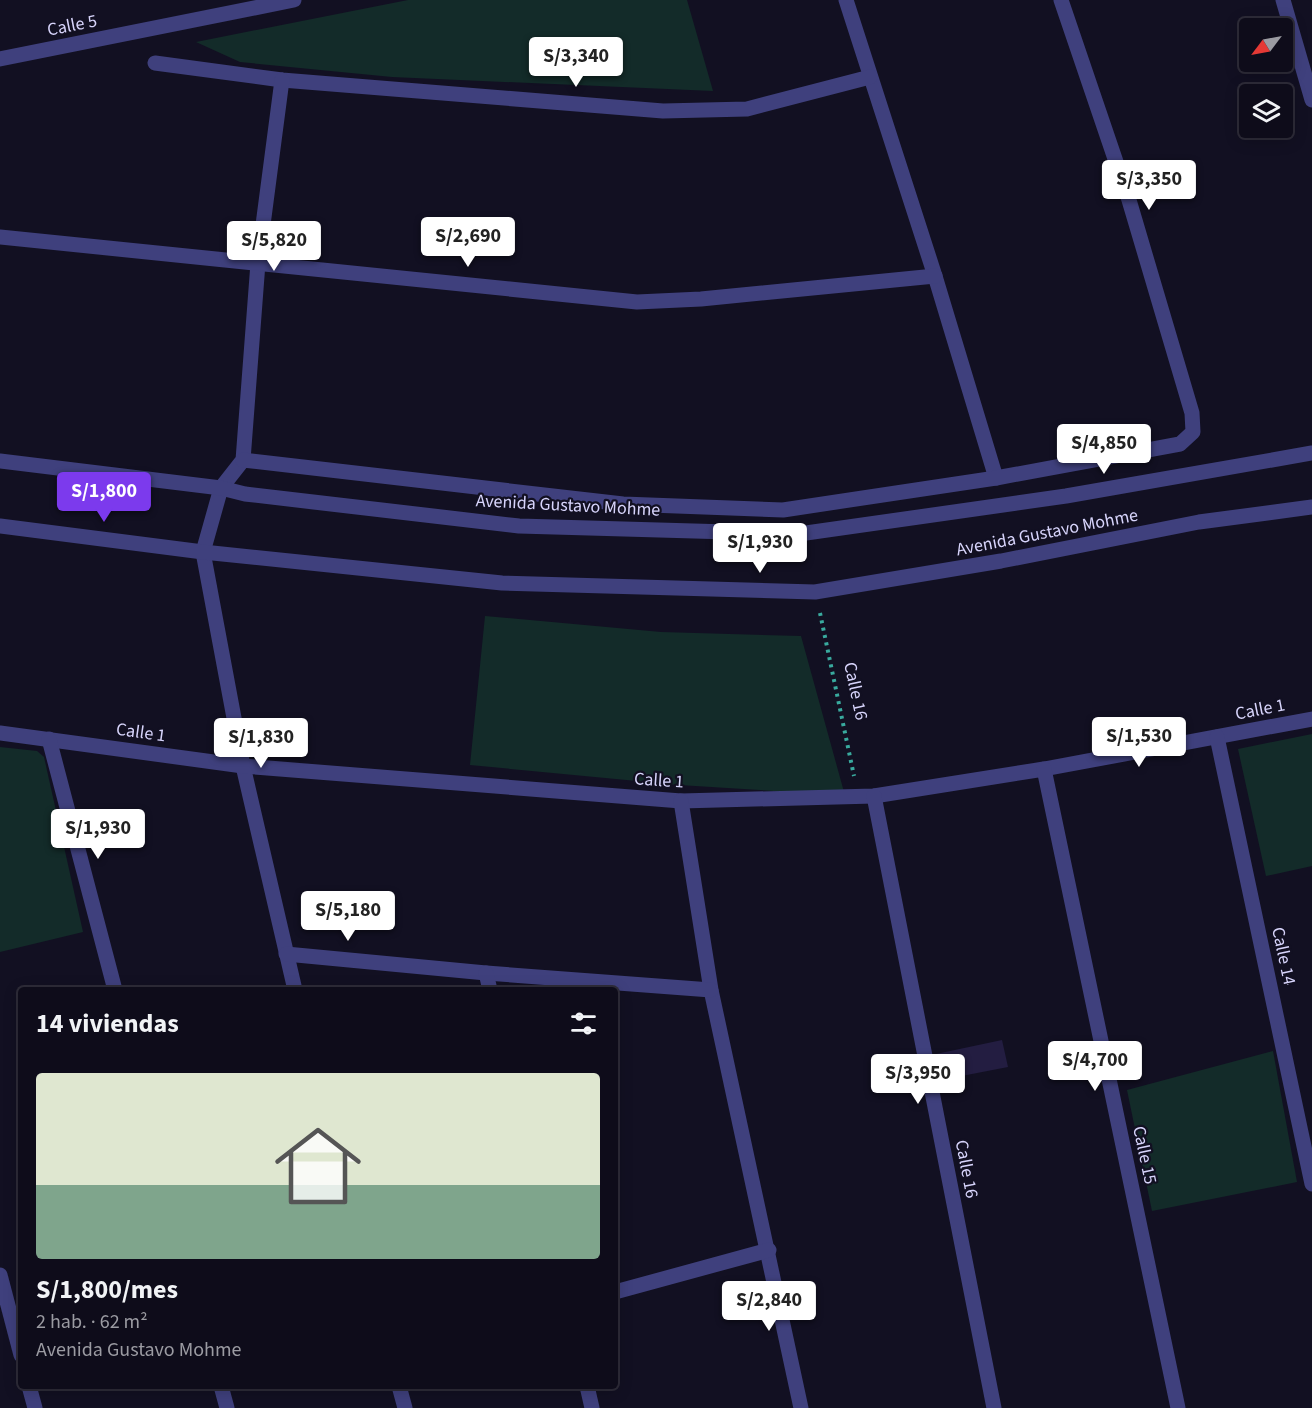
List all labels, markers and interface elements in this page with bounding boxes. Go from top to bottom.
street label: Calle 5 [45,8,99,43]
north arrow [1239,18,1293,72]
map controls [1239,18,1293,138]
pin: S/3,340 [521,37,631,88]
text: S/3,340 [543,42,609,70]
button: layers [1239,84,1293,138]
pin: S/3,350 [1094,160,1204,211]
text: S/3,350 [1116,165,1182,193]
pin: S/2,690 [413,217,523,268]
pin: S/5,820 [219,221,329,272]
text: S/2,690 [435,222,501,250]
text: S/5,820 [241,226,307,254]
pin: S/4,850 [1049,424,1159,475]
text: S/4,850 [1071,429,1137,457]
pin: S/1,800 [49,472,159,523]
text: S/1,800 [71,477,137,505]
street label: Avenida Gustavo Mohme [475,488,661,523]
street label: Avenida Gustavo Mohme [954,503,1140,562]
pin: S/1,930 [705,523,815,574]
text: S/1,930 [727,528,793,556]
street label: Calle 16 [837,660,874,723]
street label: Calle 1 [1233,692,1287,727]
street label: Calle 1 [114,717,167,748]
pin: S/1,530 [1084,717,1194,768]
pin: S/1,830 [206,718,316,769]
text: S/1,530 [1106,722,1172,750]
text: S/1,830 [228,723,294,751]
street label: Calle 1 [633,766,685,795]
pin: S/1,930 [43,809,153,860]
text: S/1,930 [65,814,131,842]
pin: S/5,180 [293,891,403,942]
text: S/5,180 [315,896,381,924]
street label: Calle 14 [1265,925,1302,988]
text: 14 viviendas [36,1005,179,1042]
icon: filters [567,1007,600,1040]
pin: S/4,700 [1040,1041,1150,1092]
text: S/4,700 [1062,1046,1128,1074]
pin: S/3,950 [863,1054,973,1105]
text: S/3,950 [885,1059,951,1087]
icon: home [264,1112,372,1220]
street label: Calle 15 [1126,1124,1163,1187]
street label: Calle 16 [949,1138,984,1200]
text: S/1,800/mes [36,1271,178,1308]
pin: S/2,840 [714,1281,824,1332]
text: S/2,840 [736,1286,802,1314]
text: 2 hab. · 62 m² [36,1308,148,1336]
text: Avenida Gustavo Mohme [36,1336,241,1364]

